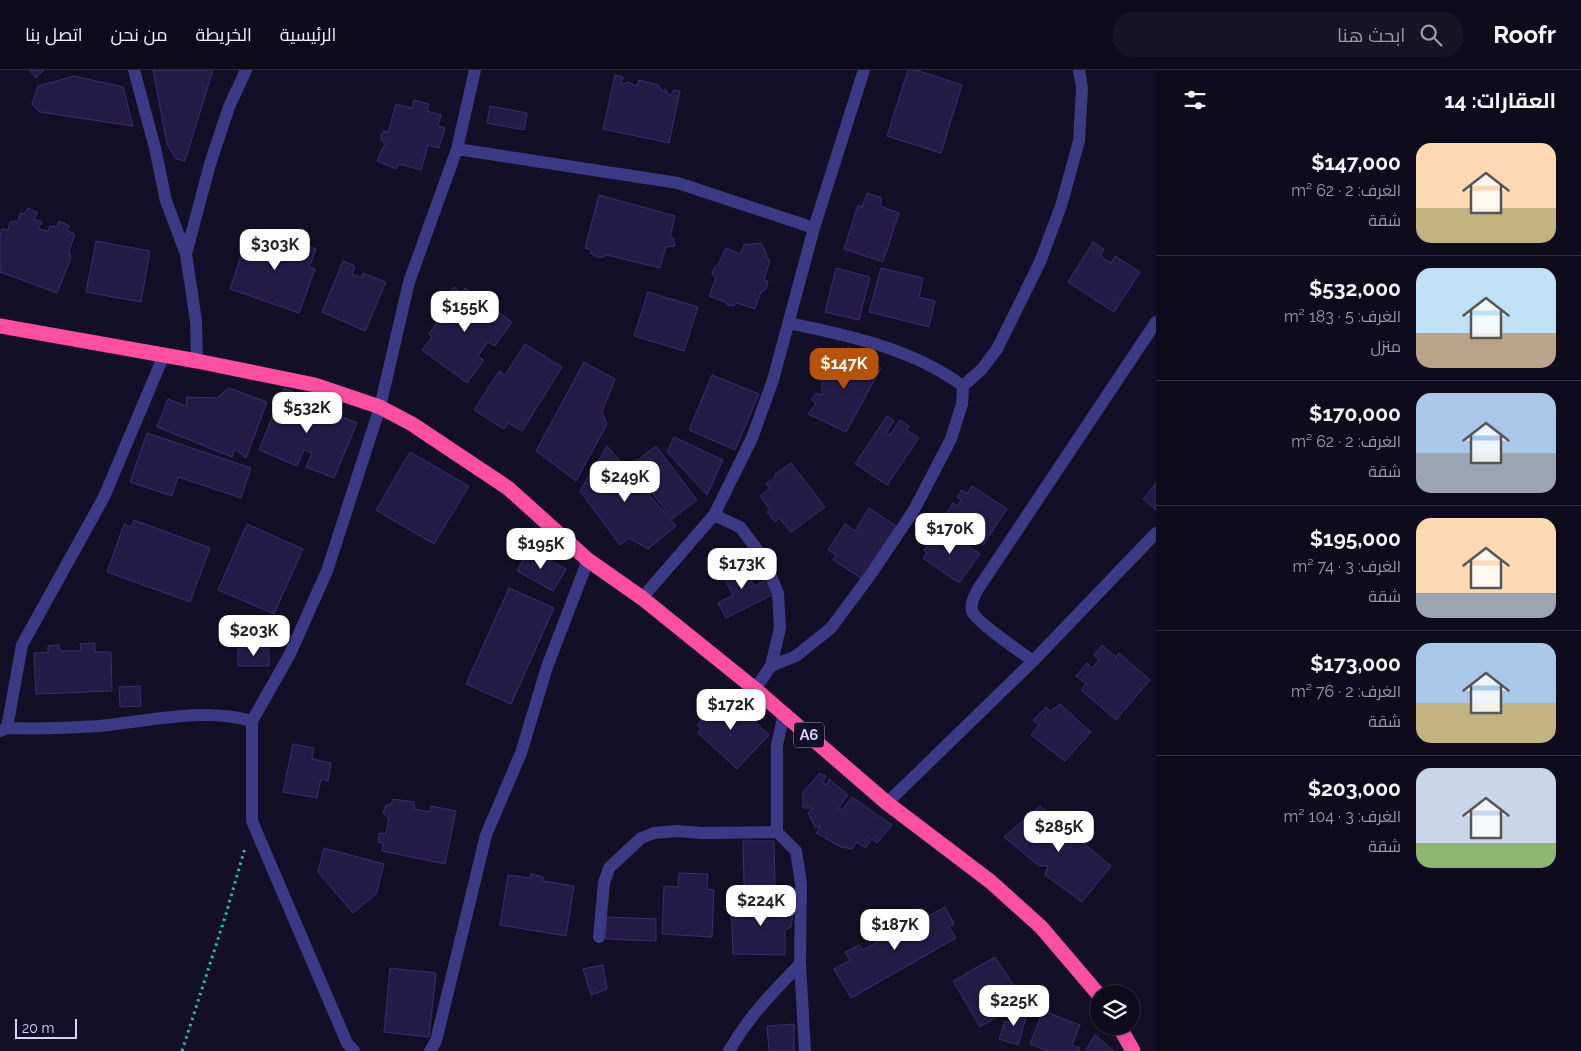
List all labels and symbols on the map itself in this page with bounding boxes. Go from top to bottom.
pin: $303K [240,228,310,271]
pin: $155K [430,290,500,333]
pin: $147K [809,348,879,390]
pin: $532K [272,392,342,434]
pin: $249K [590,460,660,503]
pin: $170K [915,512,985,555]
pin: $195K [506,528,576,570]
pin: $173K [707,548,777,590]
pin: $203K [219,614,289,657]
pin: $172K [696,688,766,731]
road number: A6 [794,722,824,748]
pin: $285K [1024,810,1094,853]
pin: $224K [726,884,796,927]
pin: $187K [860,908,930,951]
pin: $225K [979,984,1049,1027]
scale bar [15,1016,78,1039]

